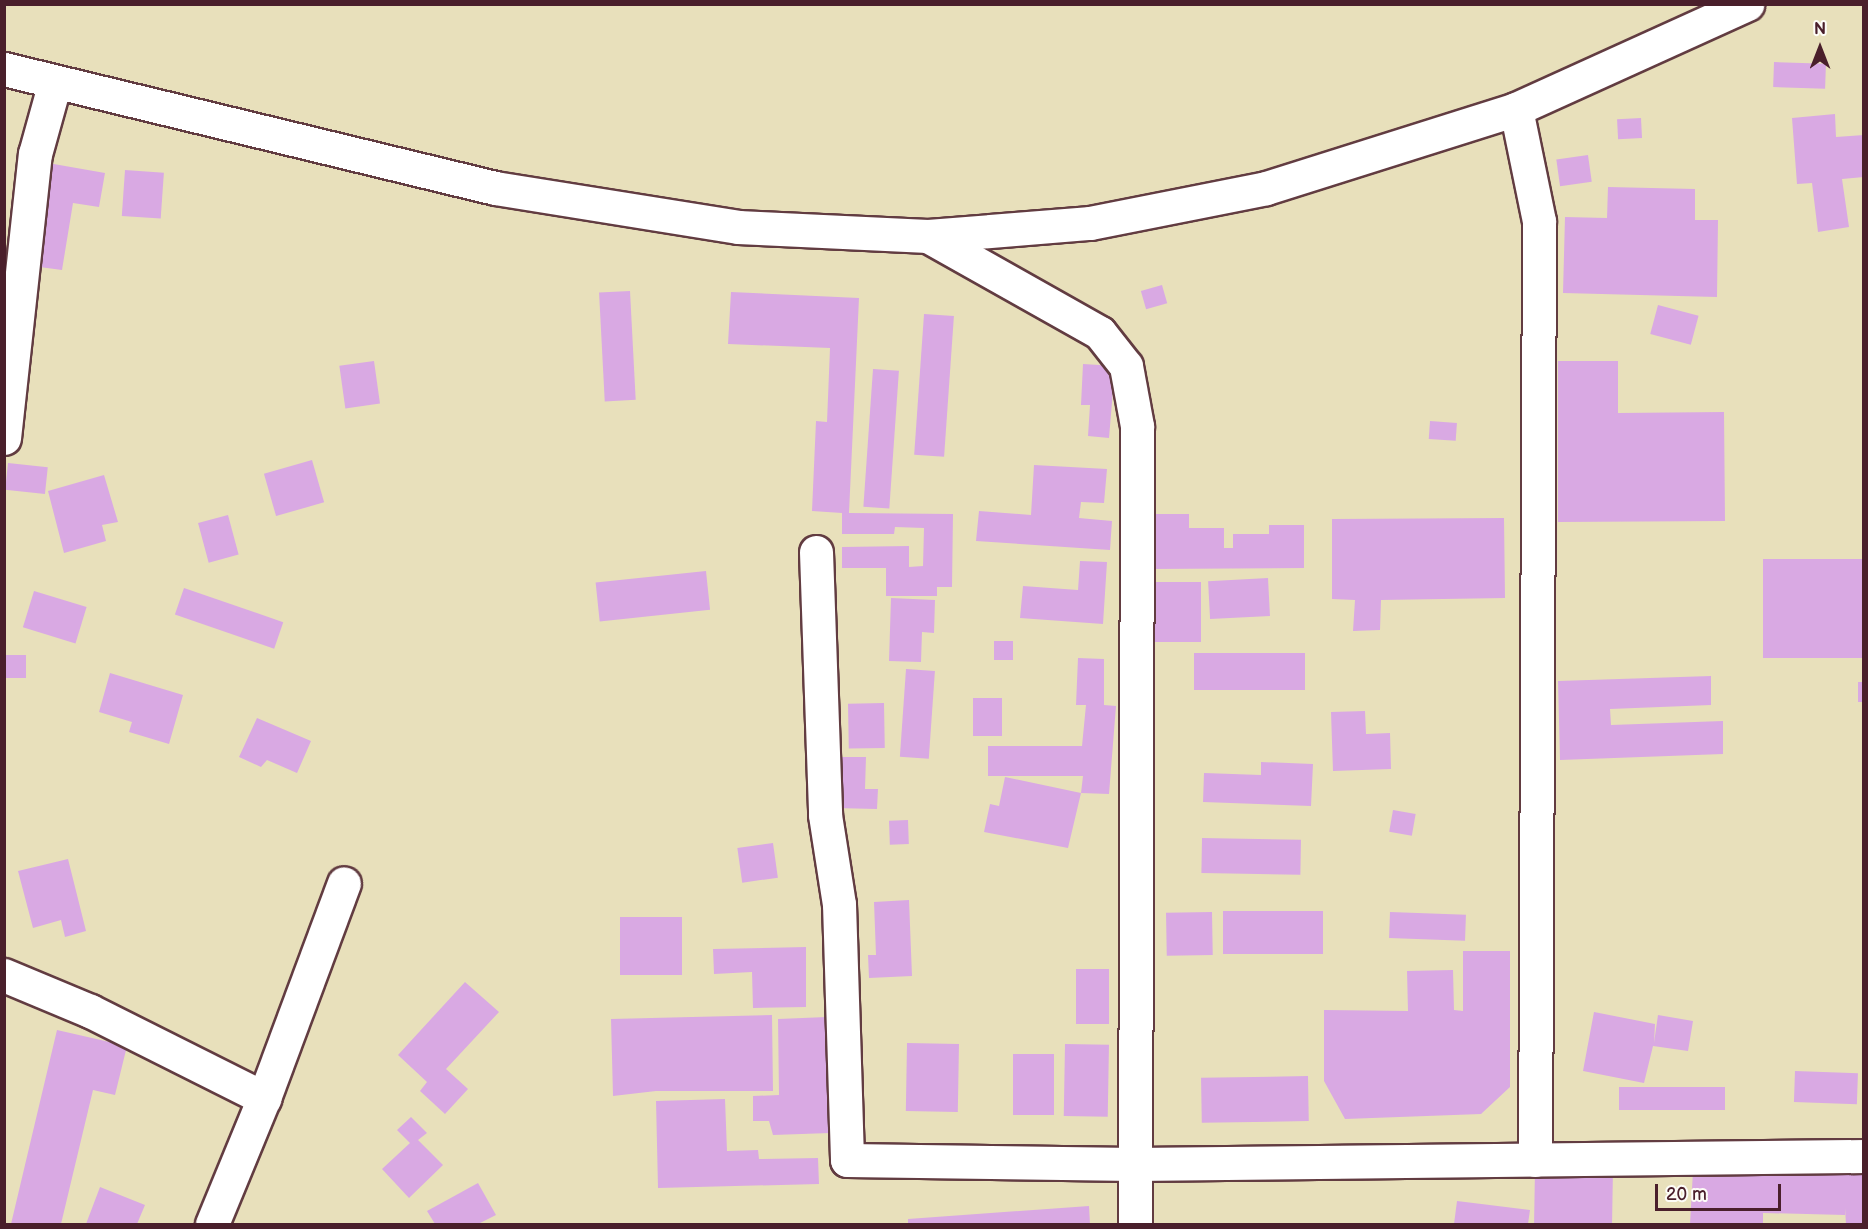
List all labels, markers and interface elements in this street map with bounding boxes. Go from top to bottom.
north arrow [1790,18,1850,78]
text: N [1814,20,1826,39]
scale bar [1658,1172,1784,1210]
text: 20 m [1666,1184,1707,1205]

